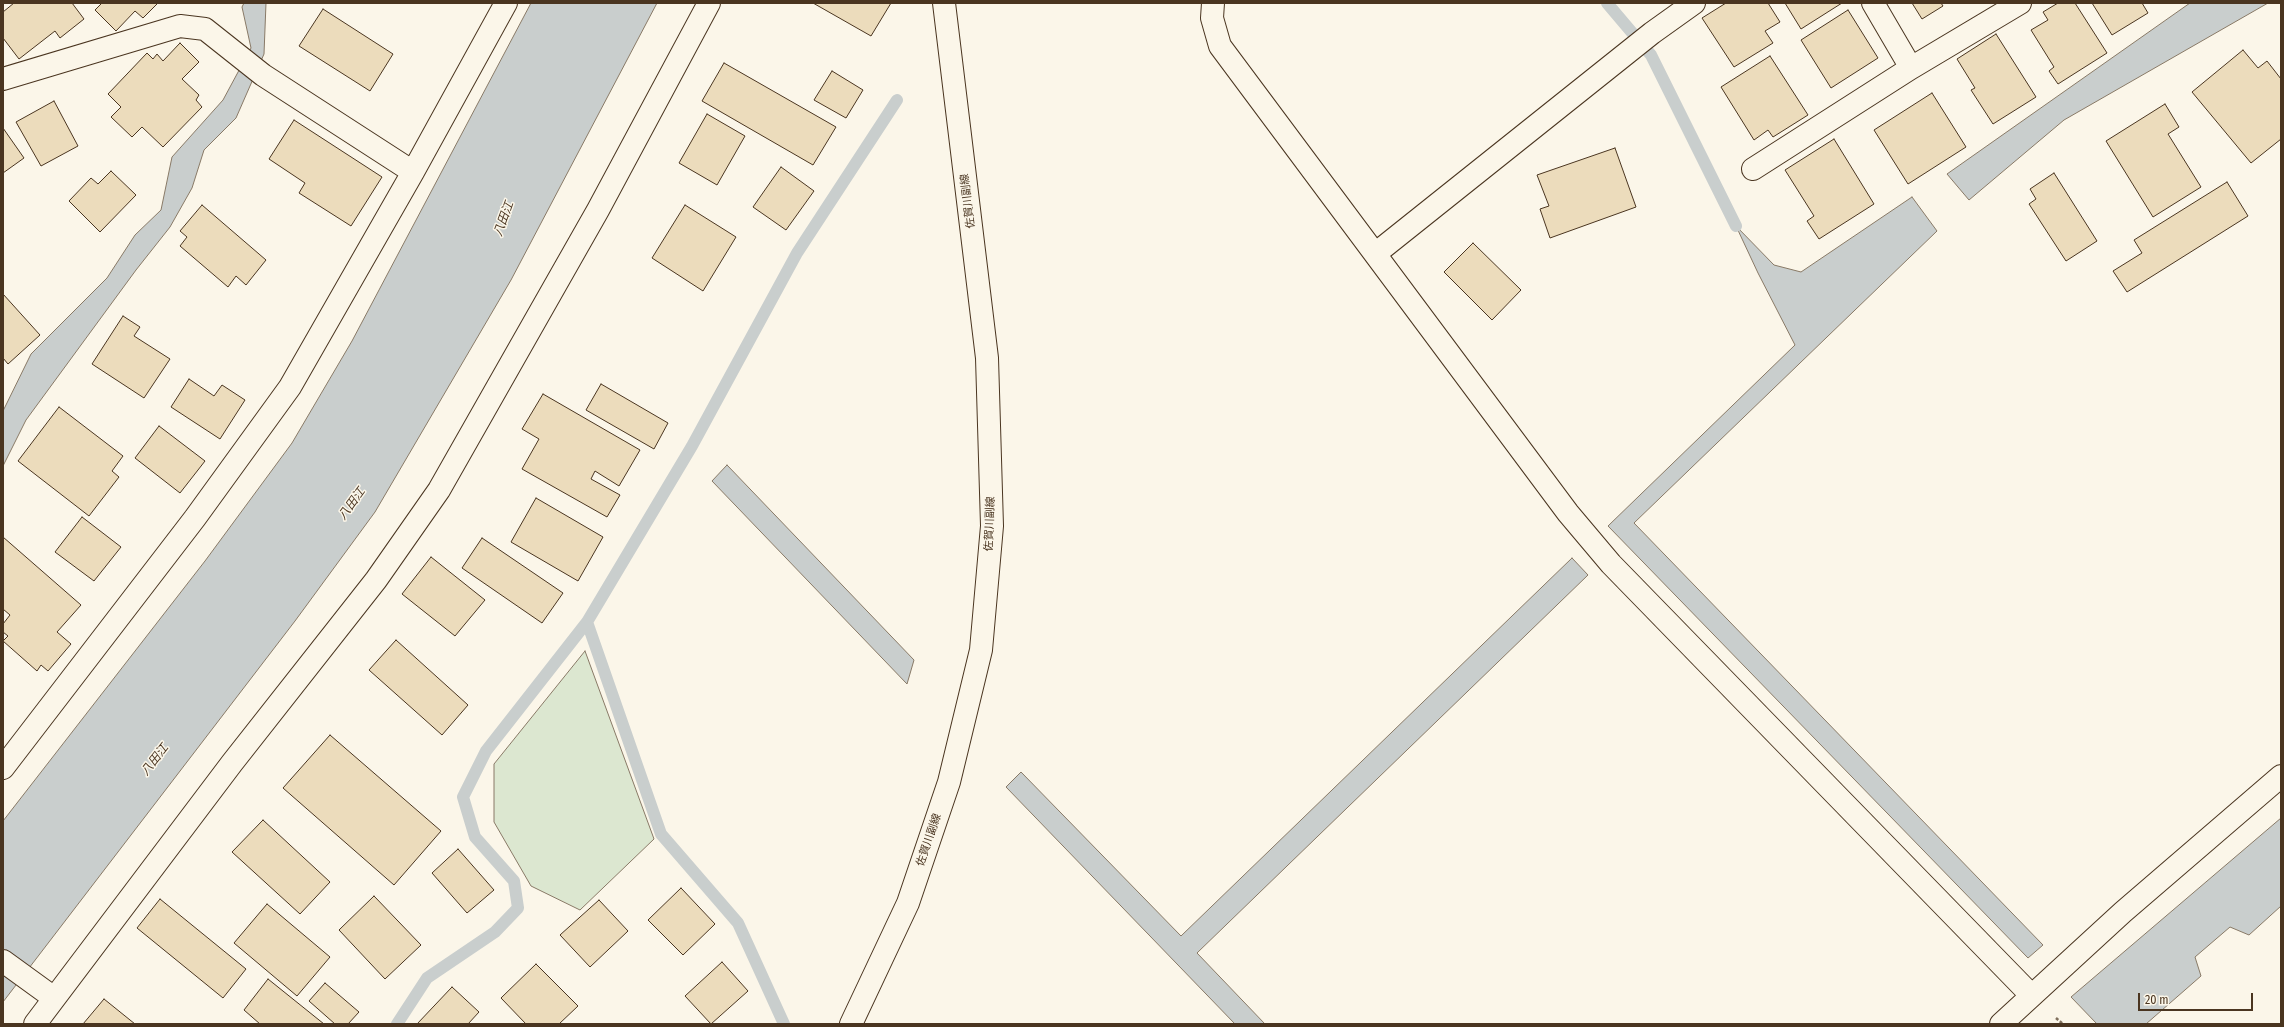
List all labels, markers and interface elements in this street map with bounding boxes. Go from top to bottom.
street label: 佐賀川副線 [958,173,978,229]
water label: 八田江 [491,200,517,238]
water label: 八田江 [336,485,368,523]
street label: 佐賀川副線 [982,496,998,552]
water label: 八田江 [138,741,172,779]
street label: 佐賀川副線 [914,812,944,868]
scale bar [2140,985,2255,1011]
text: 20 m [2145,993,2169,1007]

